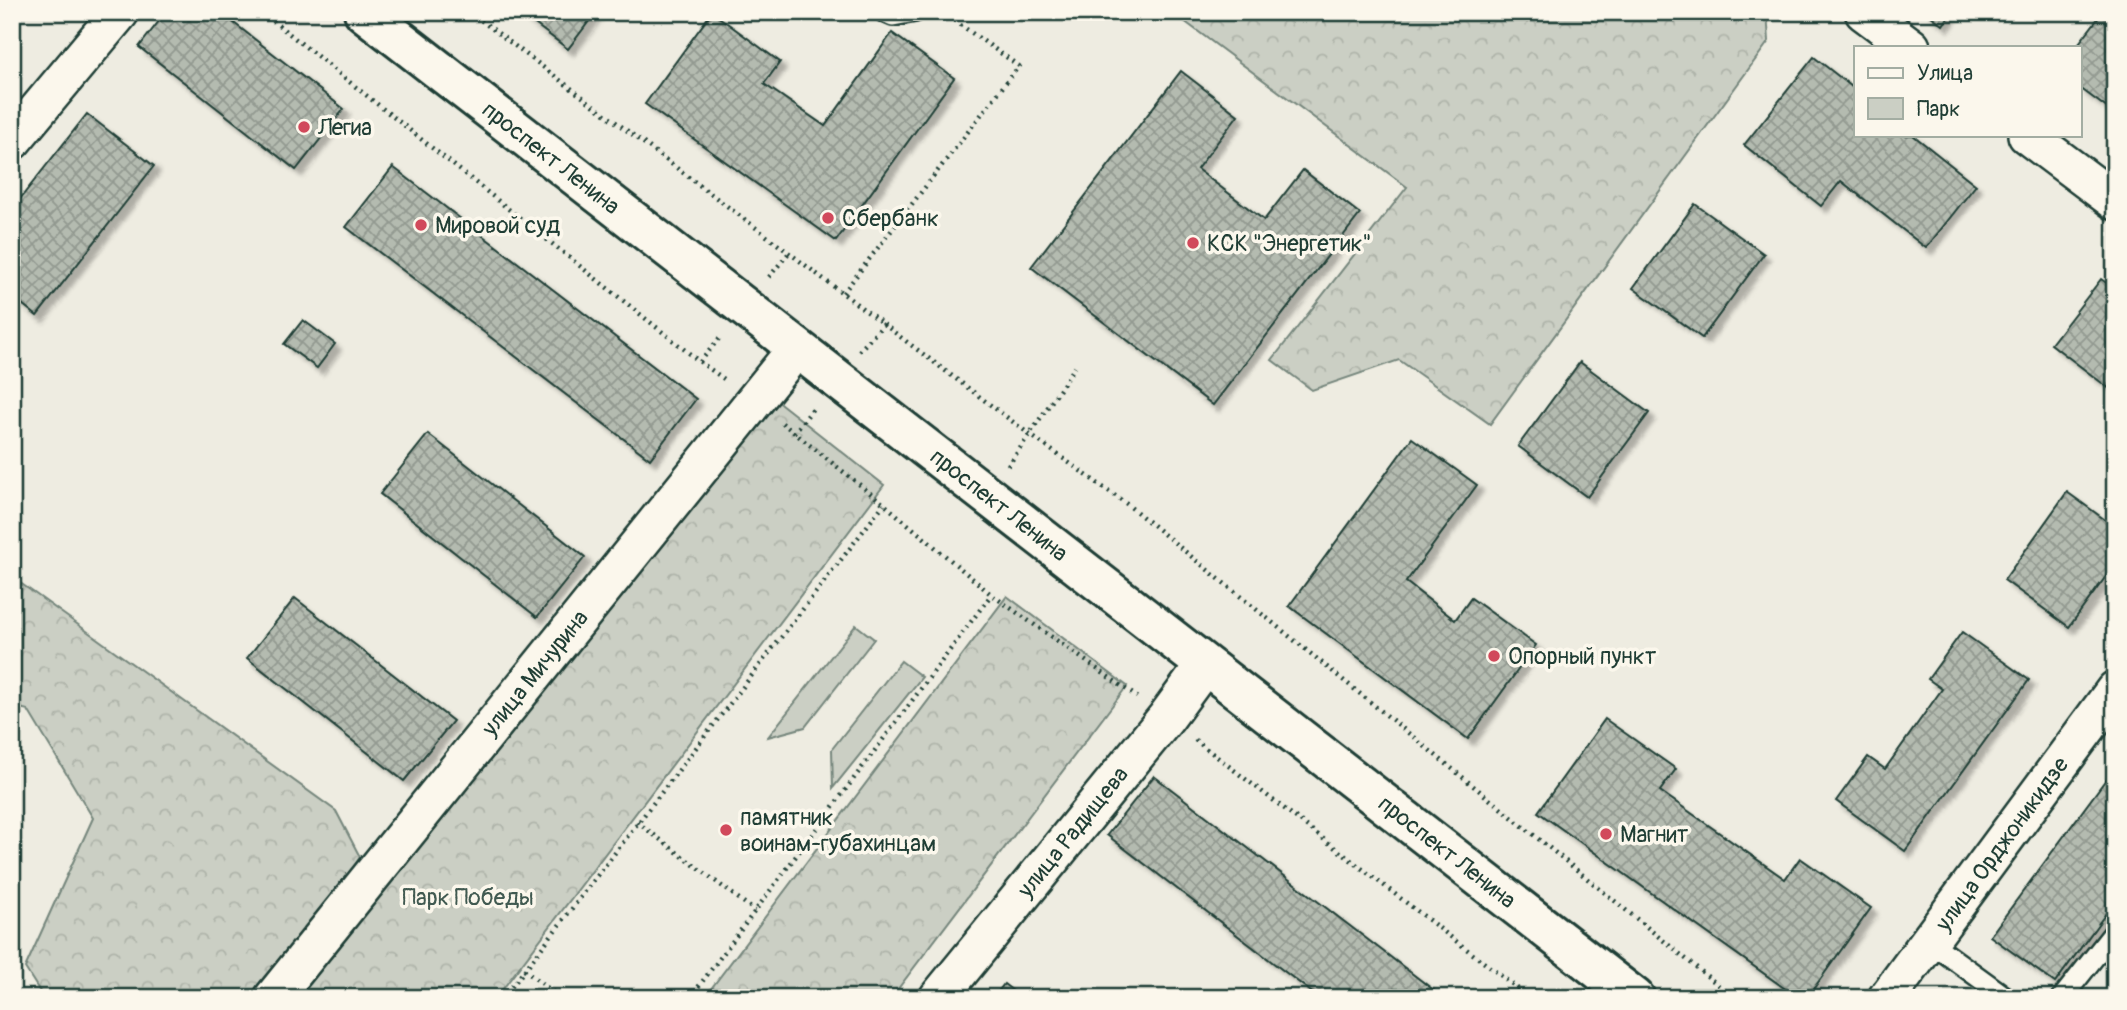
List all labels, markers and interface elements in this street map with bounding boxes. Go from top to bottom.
legend [1854,46,2082,136]
text: Улица [1917,60,1973,87]
street label: проспект Ленина [476,95,626,221]
text: Парк [1917,96,1960,123]
place label: Легиа [317,113,372,142]
marker: Легиа [296,119,312,135]
place label: Сбербанк [842,204,939,233]
marker: Сбербанк [820,210,836,226]
place label: Мировой суд [435,211,560,240]
marker: Мировой суд [413,217,429,233]
place label: КСК "Энергетик" [1207,229,1372,258]
marker: КСК "Энергетик" [1185,235,1201,251]
street label: проспект Ленина [924,442,1074,568]
street label: улица Мичурина [475,604,595,743]
place label: Опорный пункт [1508,642,1657,671]
marker: Опорный пункт [1486,648,1502,664]
street label: улица Орджоникидзе [1928,751,2075,938]
street label: улица Радищева [1011,761,1135,904]
street label: проспект Ленина [1372,789,1522,915]
place label: памятник воинам-губахинцам [740,803,936,858]
place label: Магнит [1620,820,1689,849]
marker: памятник воинам-губахинцам [718,822,734,838]
marker: Магнит [1598,826,1614,842]
park label: Парк Победы [402,883,534,912]

